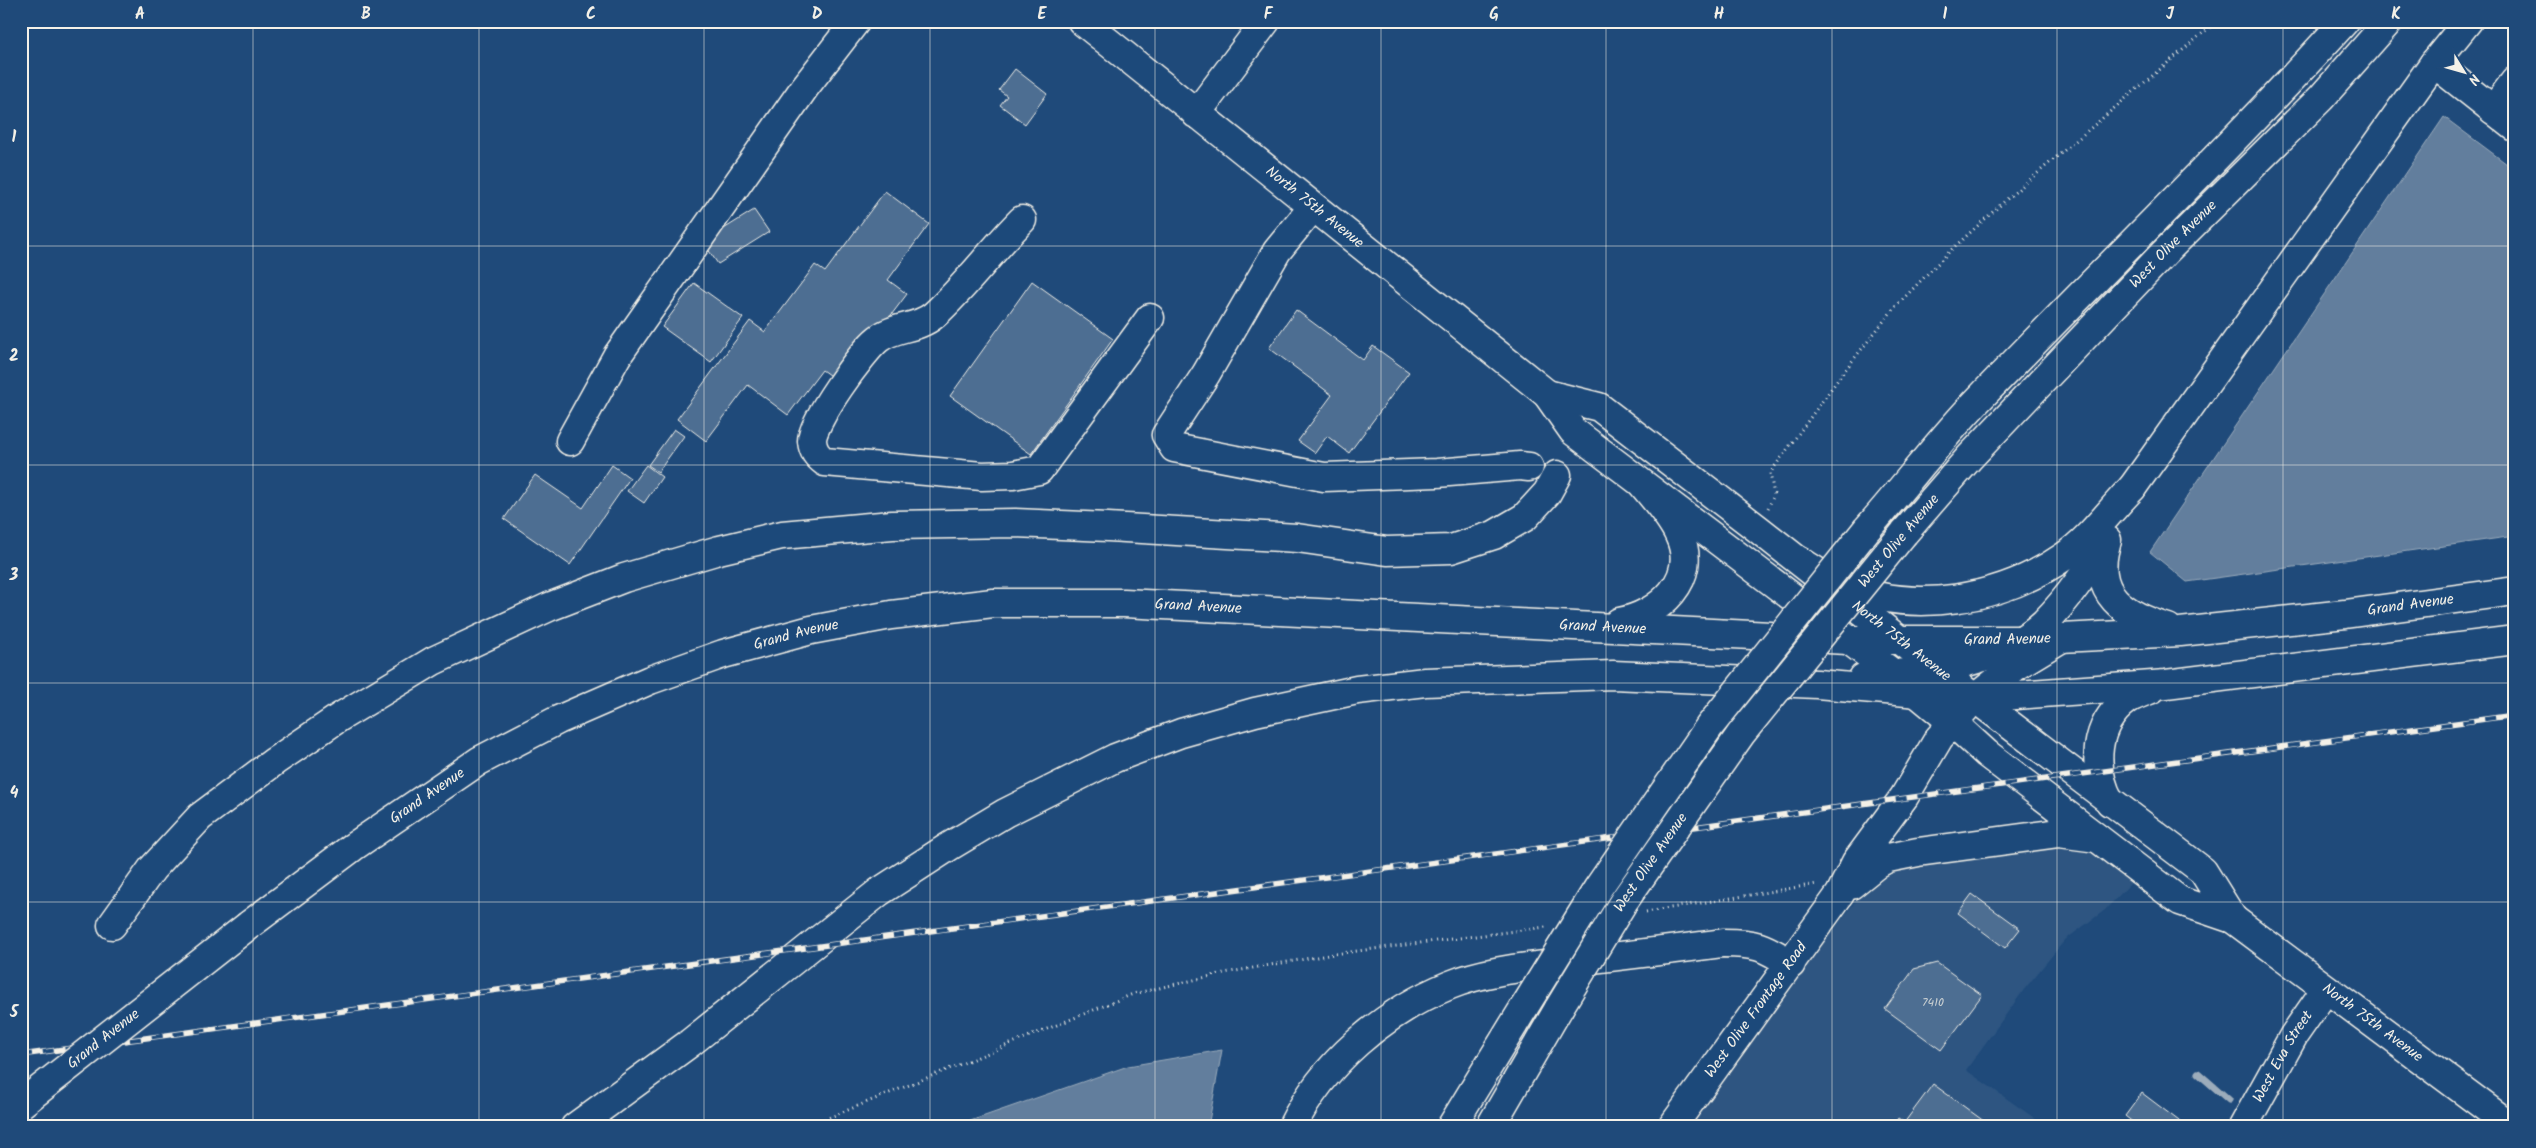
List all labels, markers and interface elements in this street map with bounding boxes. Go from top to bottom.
text: A [135,2,145,27]
text: B [361,2,371,27]
text: C [586,2,596,27]
text: D [812,2,823,27]
text: E [1038,2,1048,27]
text: F [1264,2,1274,27]
text: G [1489,2,1499,27]
text: H [1714,2,1724,27]
text: I [1943,2,1948,27]
text: J [2166,2,2175,27]
text: K [2391,2,2401,27]
north arrow [2438,48,2488,98]
text: N [2462,69,2485,89]
text: 1 [12,125,17,150]
street label: North 75th Avenue [1260,160,1369,255]
street label: West Olive Avenue [2124,194,2223,294]
text: 2 [9,344,19,369]
street label: West Olive Avenue [1852,489,1946,593]
text: 3 [9,563,19,588]
street label: Grand Avenue [2366,587,2456,623]
street label: Grand Avenue [1154,593,1242,621]
street label: North 75th Avenue [1846,595,1956,688]
street label: Grand Avenue [751,613,841,657]
street label: Grand Avenue [1559,613,1647,642]
street label: Grand Avenue [1964,627,2052,652]
street label: Grand Avenue [385,762,470,831]
text: 4 [10,781,19,806]
street label: West Olive Avenue [1608,808,1694,917]
street label: West Olive Frontage Road [1699,937,1814,1083]
street label: North 75th Avenue [2317,977,2428,1069]
house number: 7410 [1922,993,1944,1012]
text: 5 [9,1000,20,1025]
street label: Grand Avenue [62,1003,145,1075]
street label: West Eva Street [2247,1006,2320,1107]

